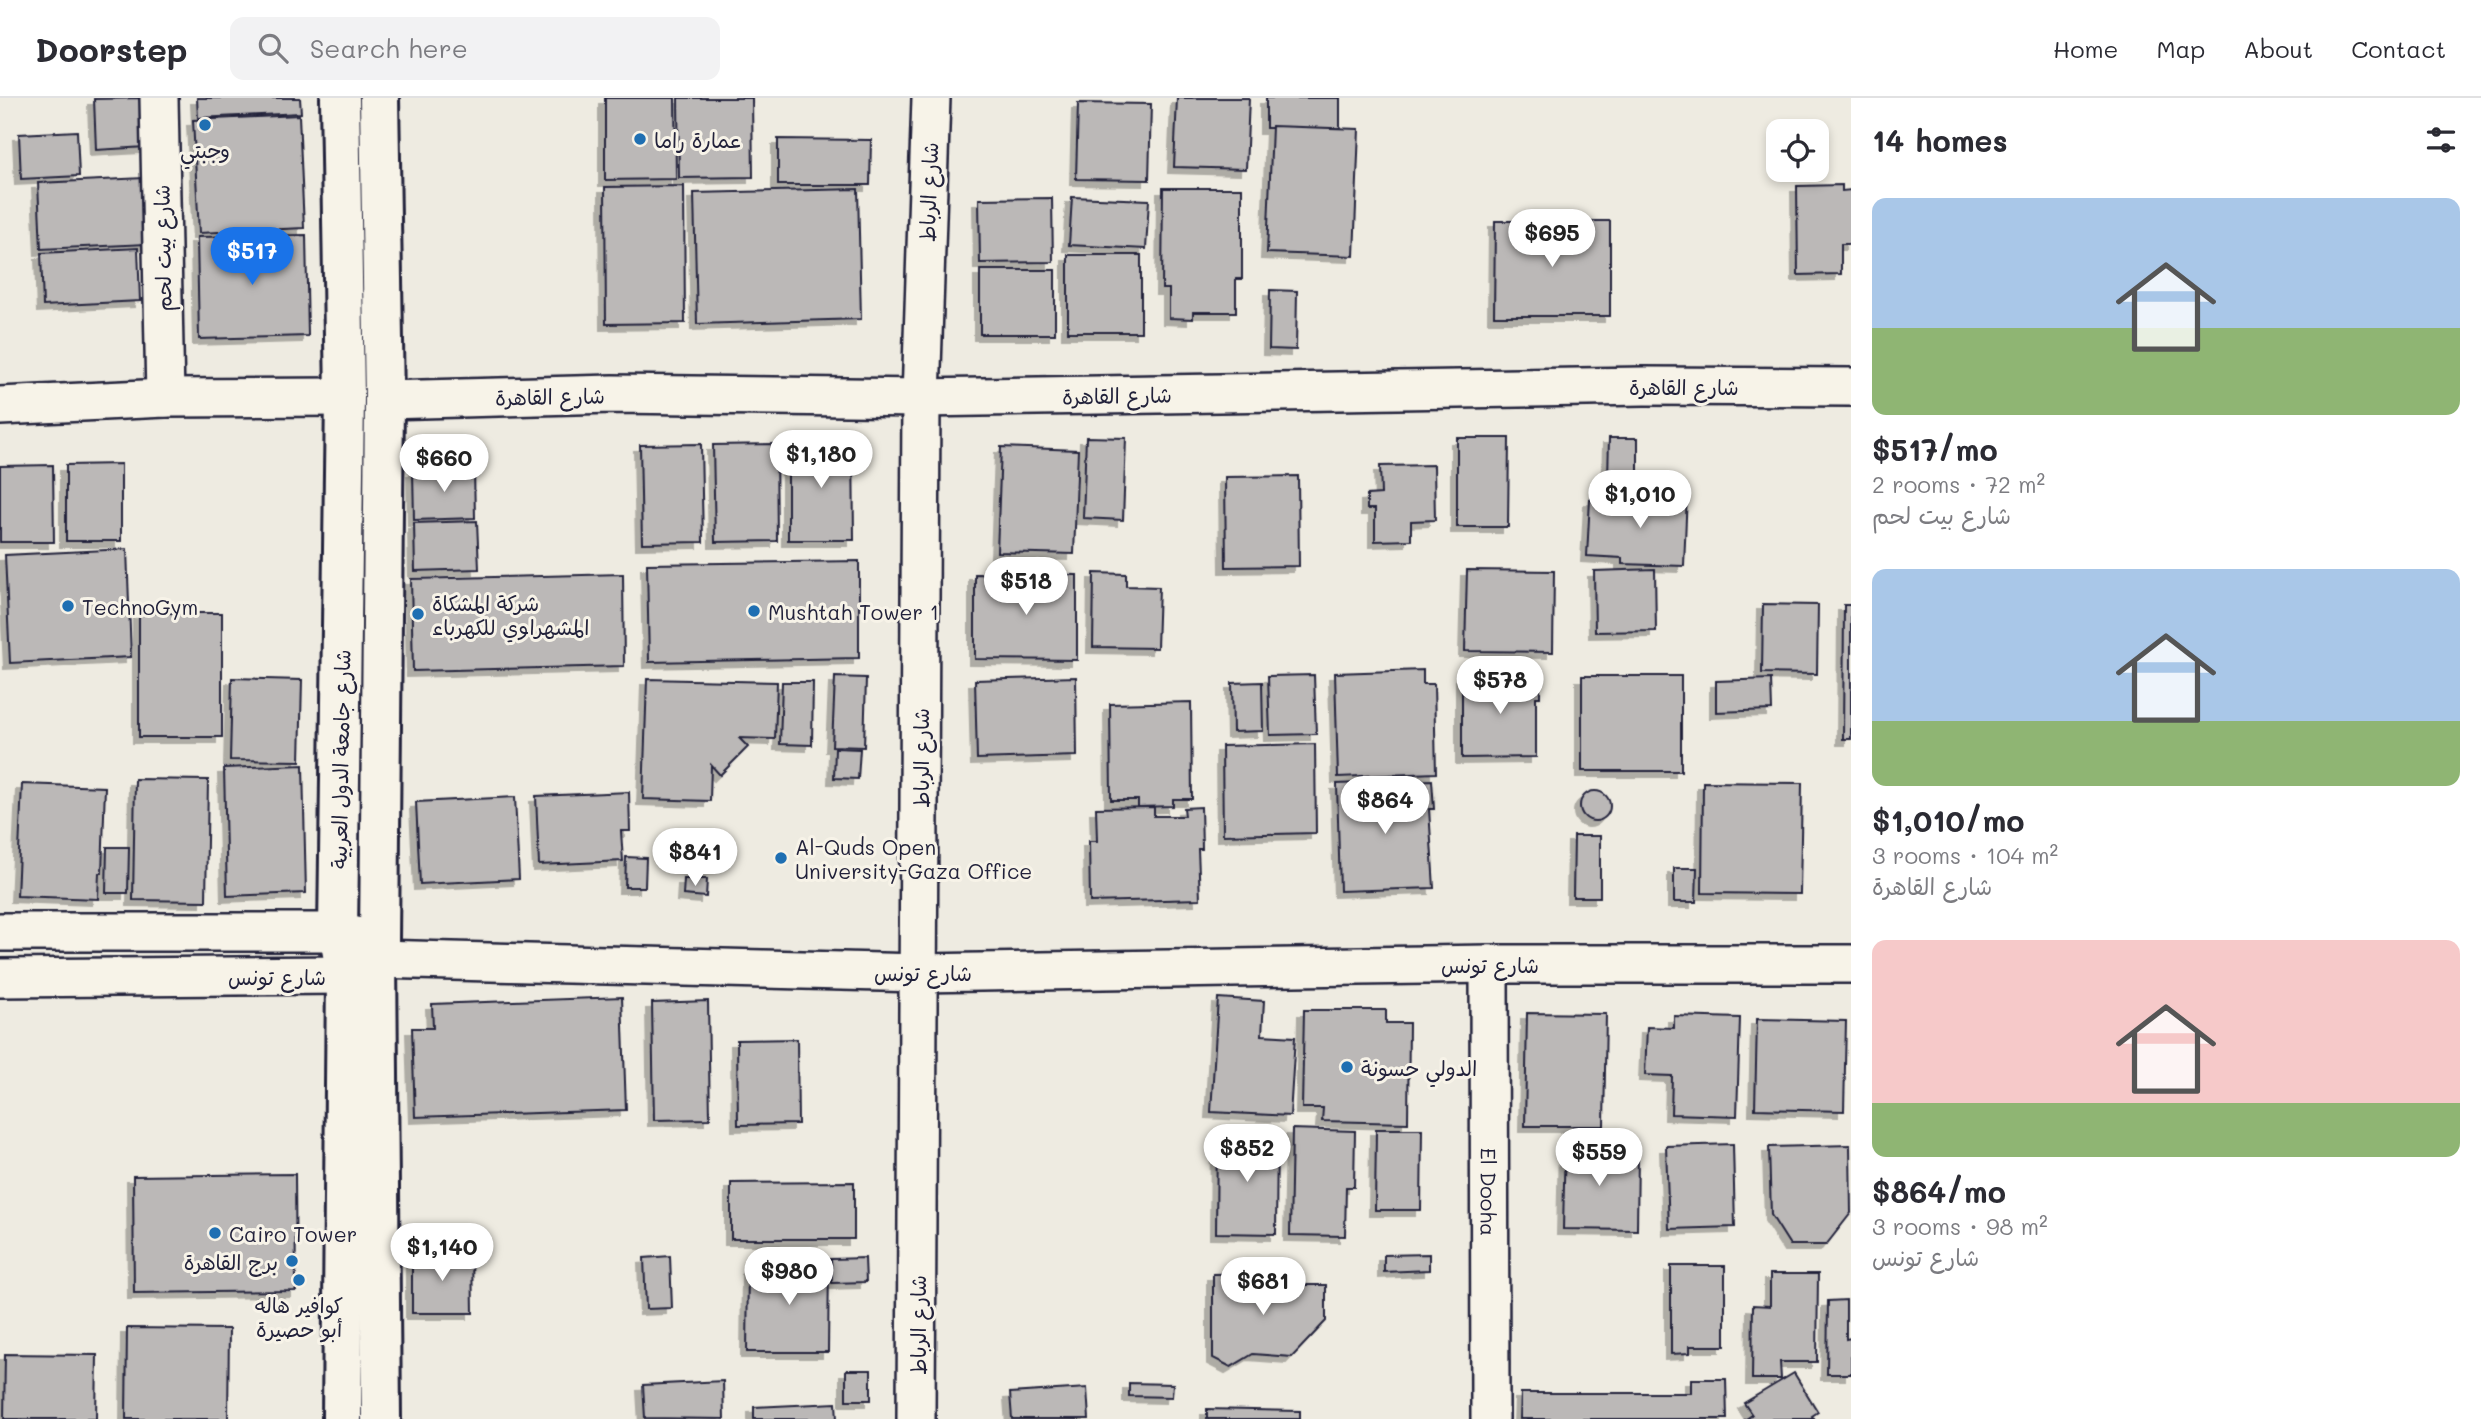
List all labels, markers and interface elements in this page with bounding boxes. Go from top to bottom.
search box [230,17,720,80]
text: Doorstep [35,27,188,70]
icon: search [254,29,292,67]
text: Search here [310,31,468,65]
text: Home [2053,33,2118,64]
text: Map [2156,33,2205,64]
text: About [2243,33,2313,64]
text: Contact [2351,33,2446,64]
marker: وجبتي [197,117,213,133]
map controls [1766,119,1829,182]
button: locate [1766,119,1829,182]
text: 14 homes [1872,120,2008,160]
icon: filters [2422,121,2460,159]
place label: عمارة راما [654,126,742,153]
marker: عمارة راما [632,131,648,147]
place label: وجبتي [180,136,230,170]
street label: شارع الرباط [913,142,946,242]
street label: شارع بيت لحم [147,184,181,312]
pin: $695 [1511,209,1593,269]
text: $695 [1524,217,1580,247]
pin: $517 [211,228,293,287]
text: $517 [227,235,277,265]
icon: home [2103,244,2229,370]
street label: شارع القاهرة [1629,373,1739,403]
street label: شارع القاهرة [1062,381,1172,412]
street label: شارع القاهرة [495,382,605,413]
text: $517/mo [1872,429,1998,469]
pin: $1,180 [764,430,878,490]
pin: $660 [403,434,485,494]
text: $1,180 [786,438,856,468]
text: $660 [416,442,472,472]
text: 2 rooms · 72 m² [1872,469,2045,499]
pin: $1,010 [1583,470,1697,530]
text: $1,010 [1604,478,1676,508]
text: شارع بيت لحم [1872,500,2011,530]
pin: $518 [985,558,1067,617]
text: $518 [1000,565,1052,595]
place label: شركة المشكاة المشهراوي للكهرباء [432,589,589,643]
place label: TechnoGym [82,593,198,620]
marker: TechnoGym [60,598,76,614]
place label: Mushtah Tower 1 [768,598,939,625]
marker: Mushtah Tower 1 [746,603,762,619]
marker: شركة المشكاة المشهراوي للكهرباء [410,606,426,622]
icon: home [2103,615,2229,741]
street label: شارع جامعة الدول العربية [325,649,358,869]
pin: $578 [1459,656,1541,716]
text: $578 [1473,664,1527,694]
street label: شارع الرباط [907,708,937,808]
pin: $864 [1344,776,1426,836]
text: $864 [1357,784,1413,814]
text: $1,010/mo [1872,800,2024,840]
pin: $841 [654,828,736,888]
place label: Al-Quds Open University-Gaza Office [795,833,1032,884]
text: $841 [668,836,722,866]
text: 3 rooms · 104 m² [1872,840,2058,870]
marker: Al-Quds Open University-Gaza Office [773,850,789,866]
text: شارع القاهرة [1872,871,1992,901]
street label: شارع تونس [1441,951,1539,981]
street label: شارع تونس [874,959,972,989]
street label: شارع تونس [228,963,326,993]
icon: home [2103,986,2229,1112]
place label: الدولي حسونة [1361,1054,1477,1088]
marker: الدولي حسونة [1339,1059,1355,1075]
pin: $852 [1206,1124,1288,1184]
pin: $559 [1558,1128,1640,1188]
text: $852 [1220,1132,1274,1162]
text: $559 [1572,1136,1626,1166]
street label: El Dooha [1476,1148,1503,1236]
text: $864/mo [1872,1171,2006,1211]
text: 3 rooms · 98 m² [1872,1211,2048,1241]
place label: Cairo Tower [229,1220,357,1247]
pin: $1,140 [385,1224,499,1283]
marker: Cairo Tower [207,1225,223,1241]
text: $1,140 [406,1231,478,1261]
text: شارع تونس [1872,1242,1979,1272]
place label: برج القاهرة [184,1248,278,1277]
pin: $980 [748,1248,830,1307]
marker: برج القاهرة [284,1253,300,1269]
text: $980 [760,1255,818,1285]
pin: $681 [1222,1258,1304,1317]
text: $681 [1237,1265,1289,1295]
marker: كوافير هاله أبو حصيرة [291,1272,307,1288]
street label: شارع الرباط [904,1275,934,1375]
place label: كوافير هاله أبو حصيرة [255,1291,343,1343]

